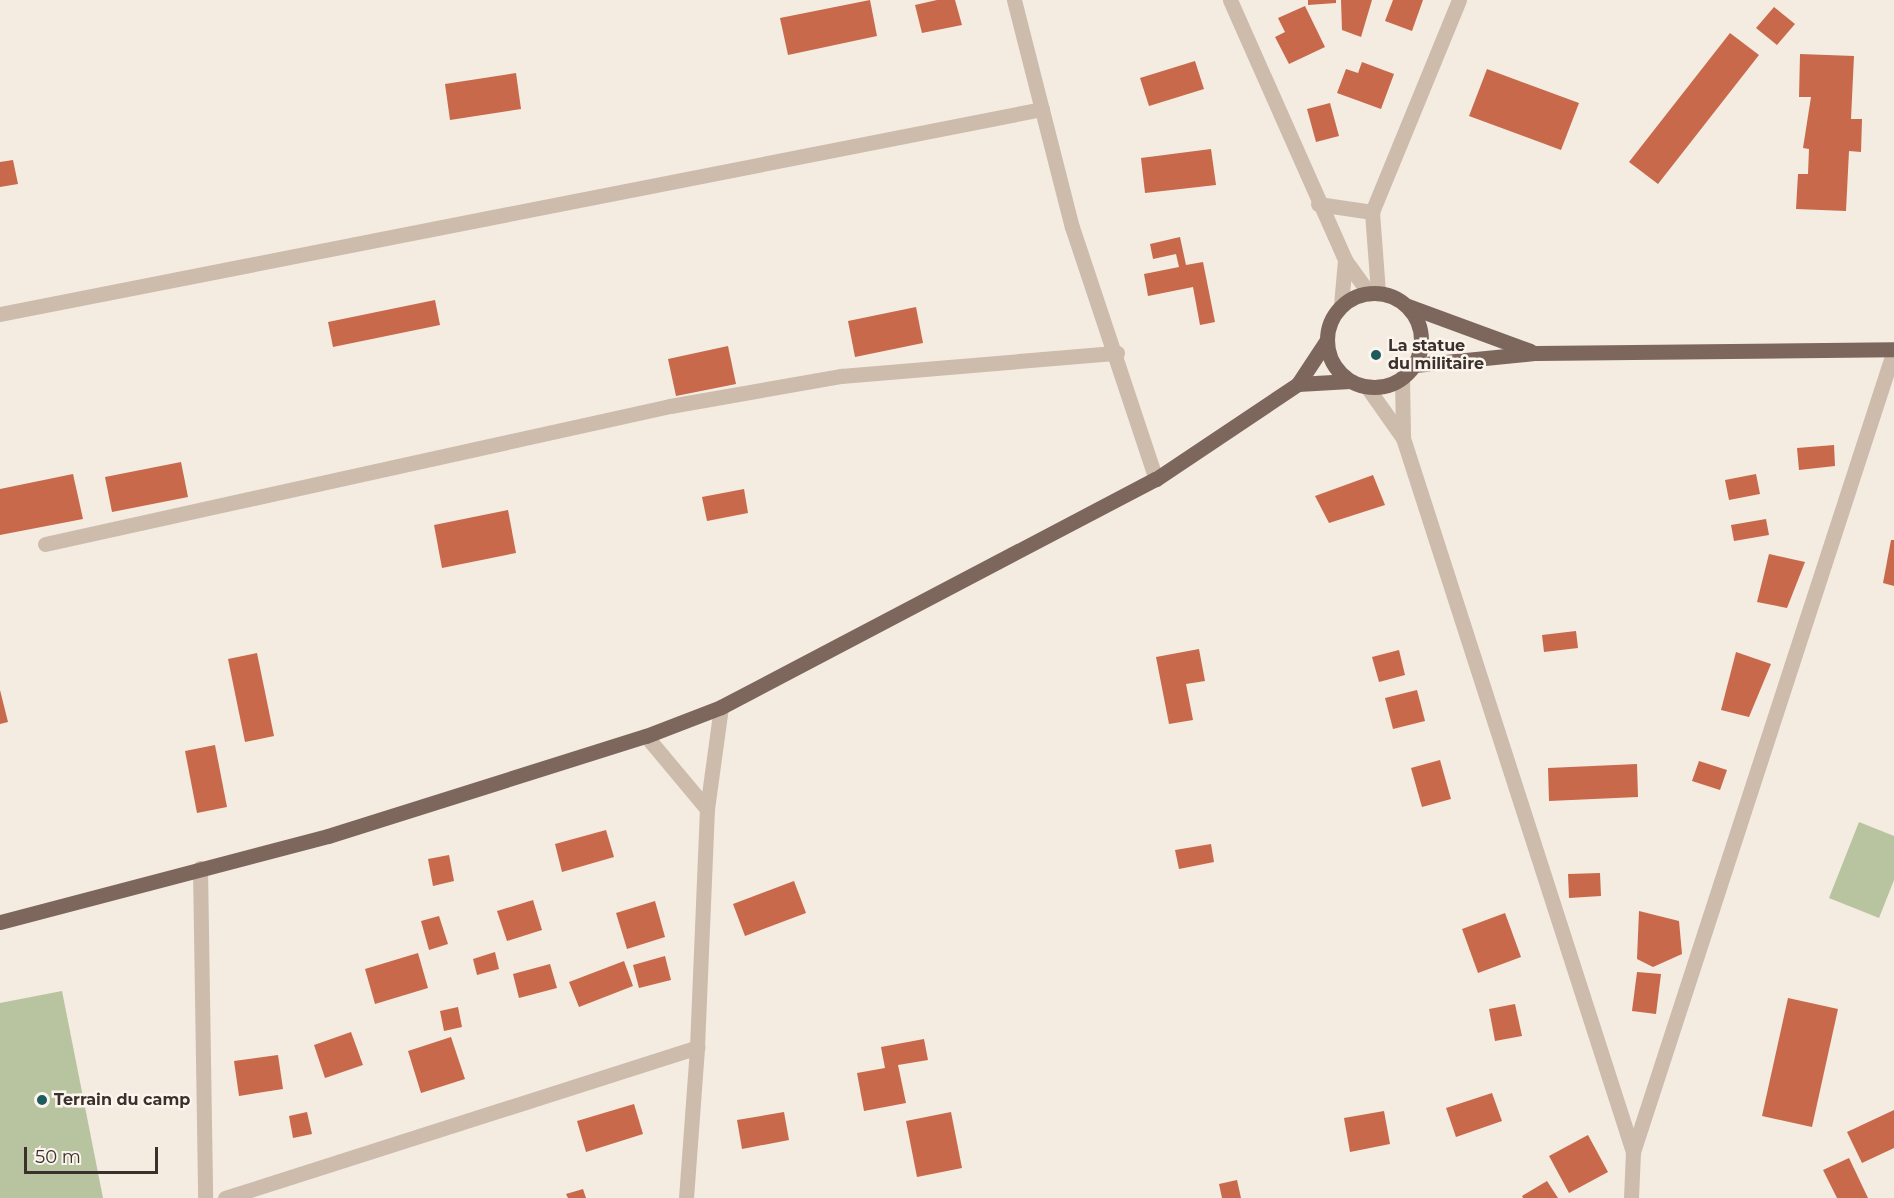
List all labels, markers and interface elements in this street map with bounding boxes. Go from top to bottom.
place label: La statue du militaire [1388,336,1484,374]
marker: La statue du militaire [1369,348,1383,362]
place label: Terrain du camp [54,1090,190,1110]
marker: Terrain du camp [35,1093,49,1107]
scale bar [27,1135,160,1173]
text: 50 m [35,1146,81,1168]

